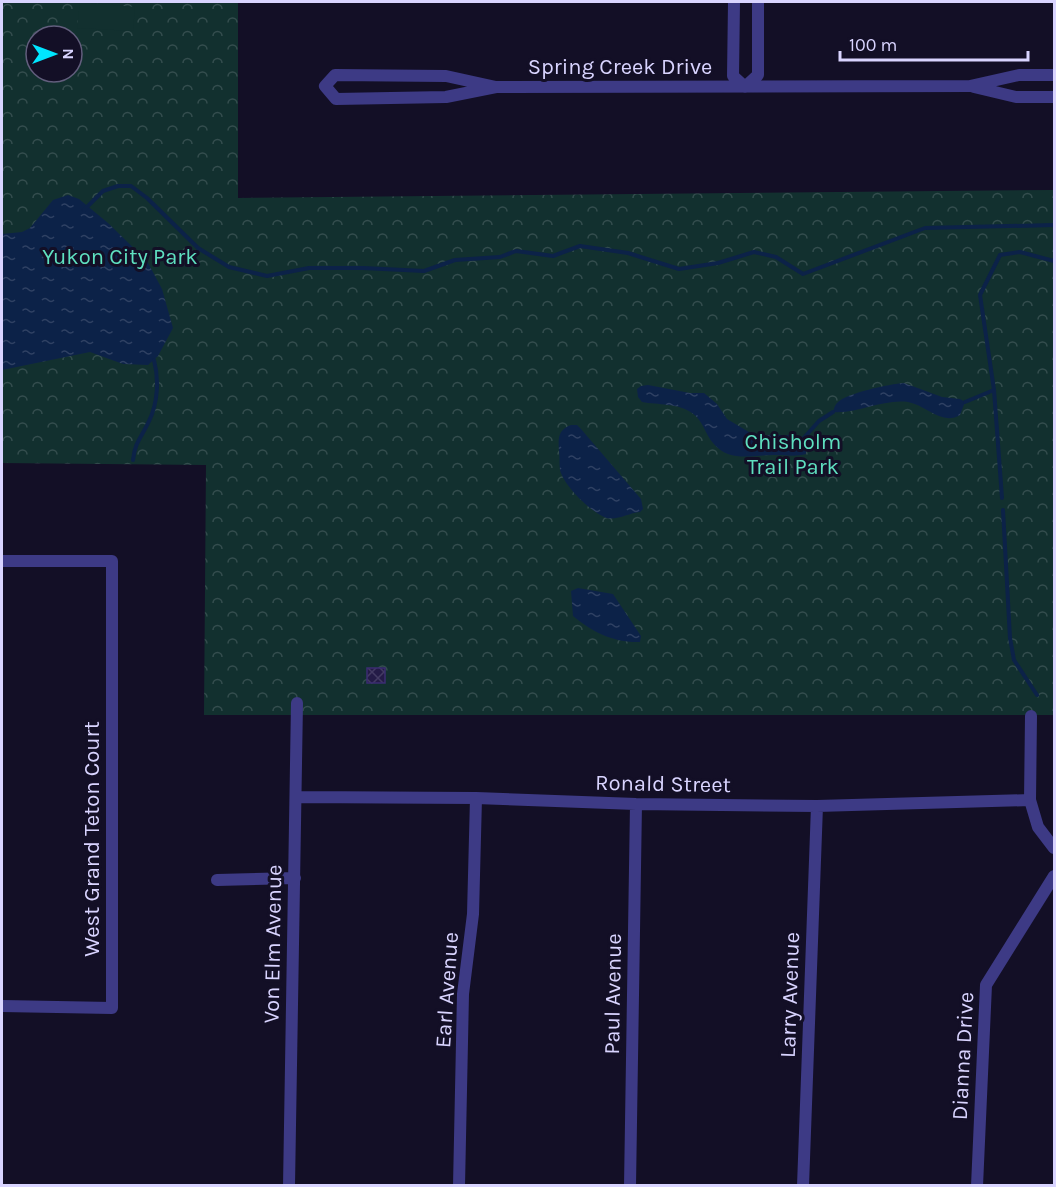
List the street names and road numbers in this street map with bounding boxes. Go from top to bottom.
street label: Spring Creek Drive [528,54,712,80]
street label: West Grand Teton Court [79,721,105,957]
street label: Ronald Street [595,770,731,798]
street label: Von Elm Avenue [259,864,287,1024]
street label: Earl Avenue [430,931,464,1049]
street label: Larry Avenue [775,932,805,1059]
street label: Paul Avenue [599,933,627,1055]
street label: Dianna Drive [947,991,979,1121]

